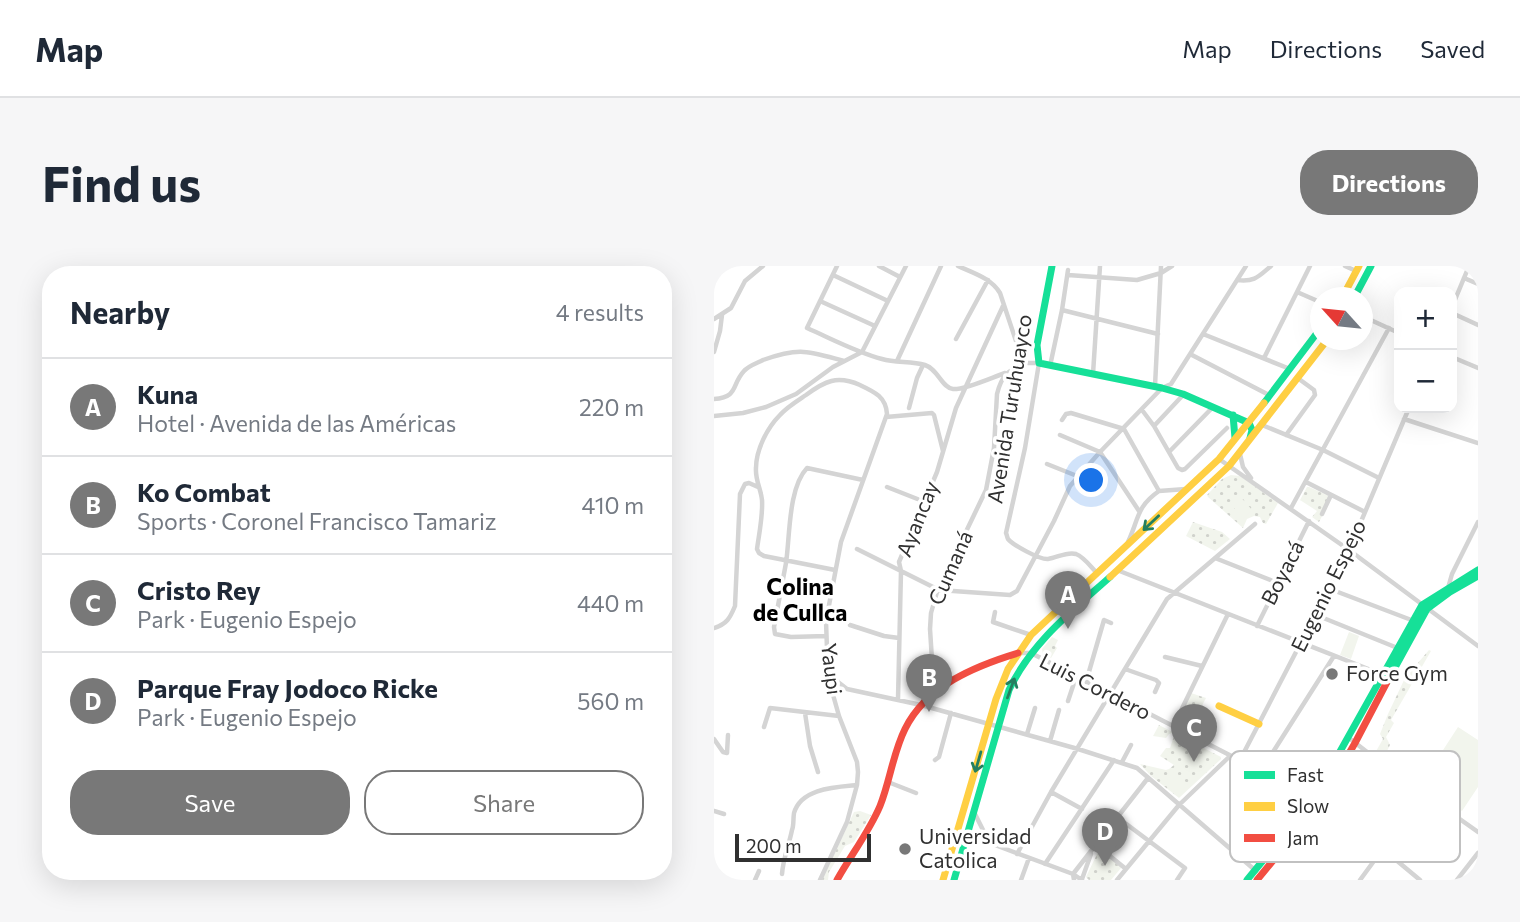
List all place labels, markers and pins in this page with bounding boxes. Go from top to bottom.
pin: A [1045,571,1091,629]
pin: B [906,654,952,712]
place label: Force Gym [1346,660,1448,685]
marker: Force Gym [1324,666,1340,682]
pin: C [1171,704,1217,762]
pin: D [1082,808,1128,866]
place label: Universidad Catolica [919,823,1031,872]
marker: Universidad Catolica [897,841,913,857]

